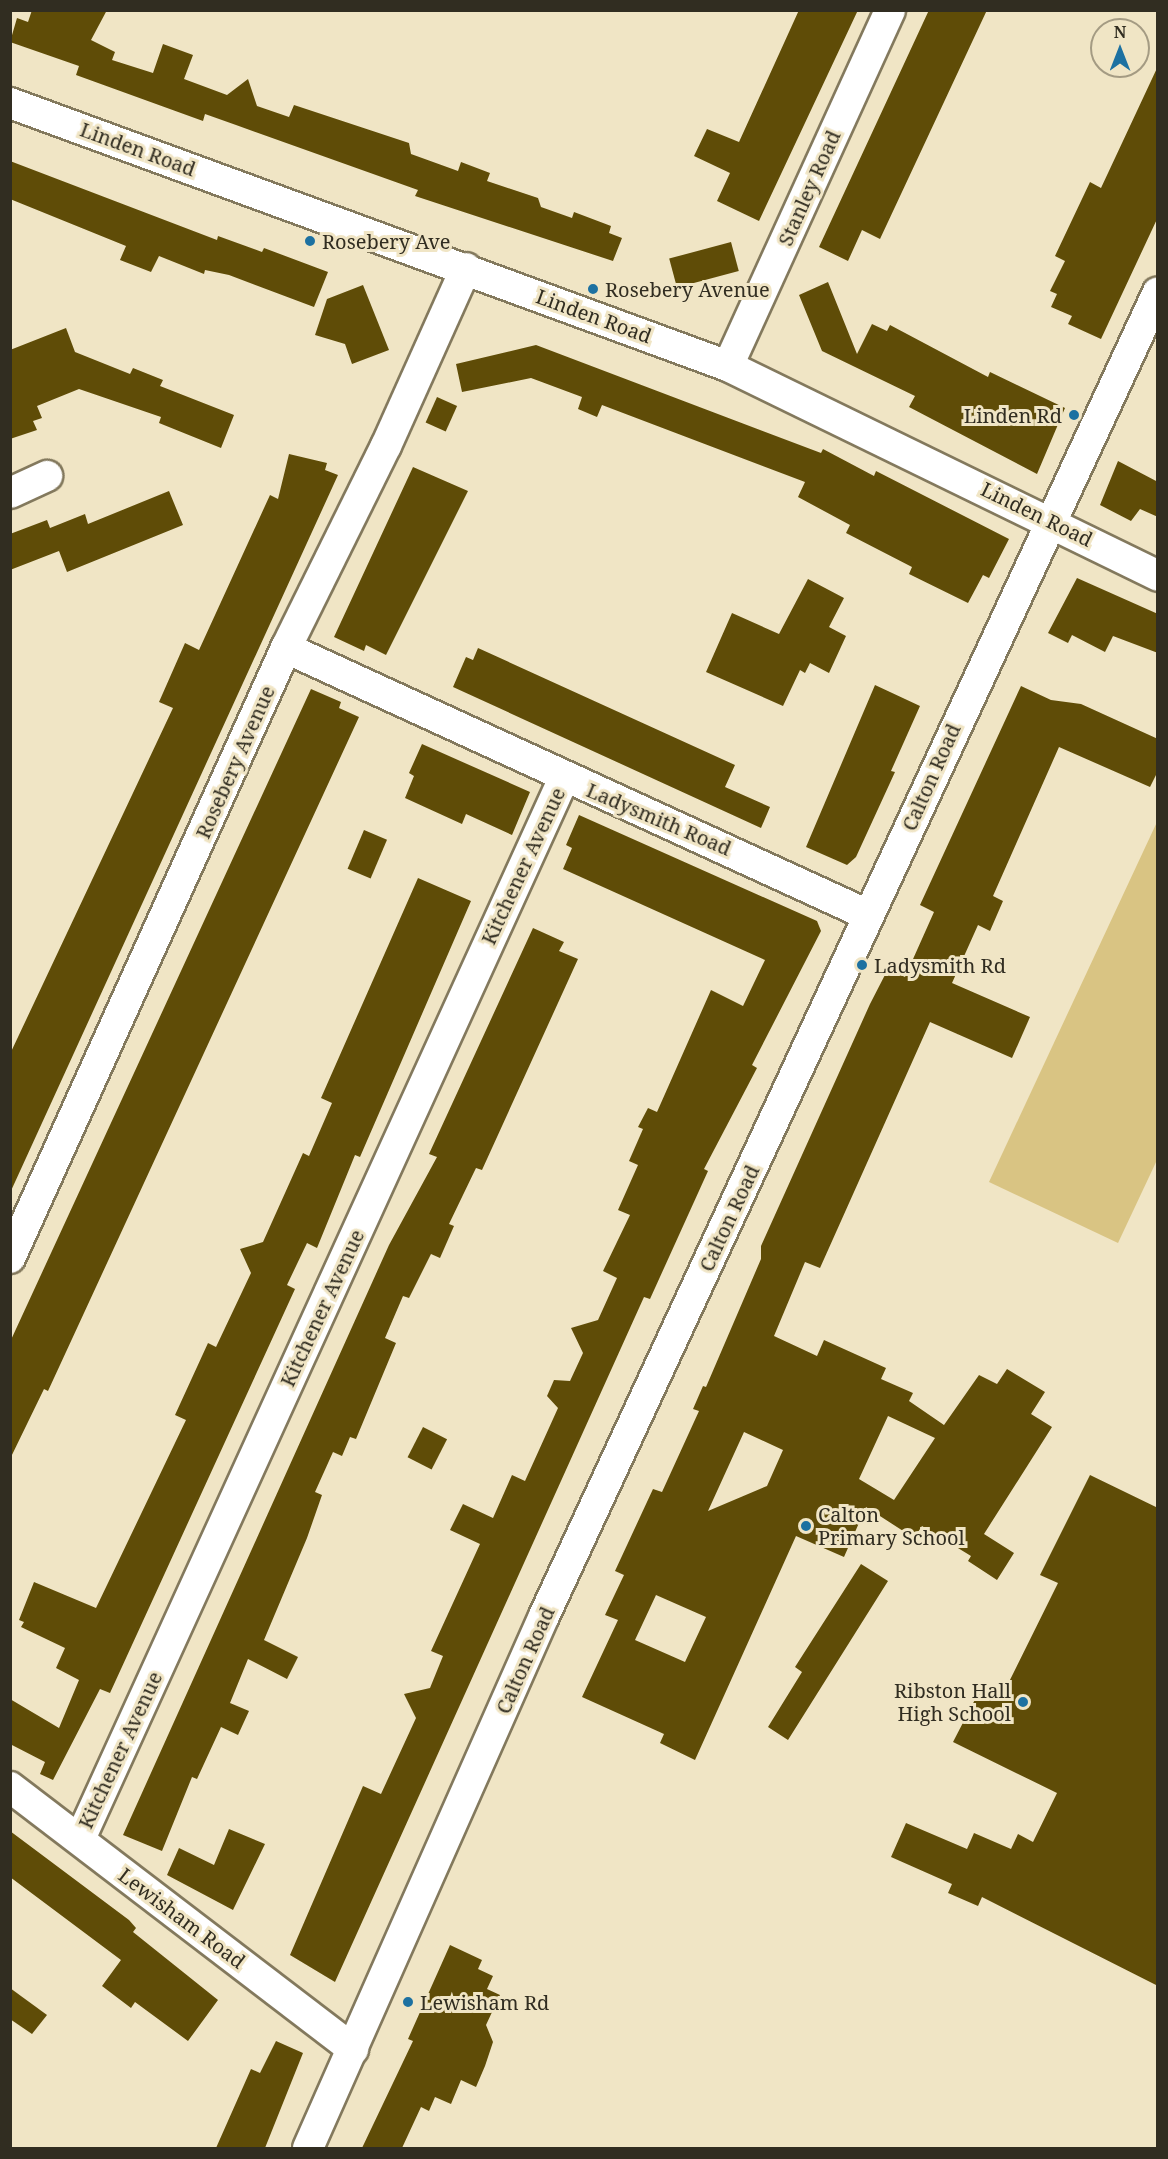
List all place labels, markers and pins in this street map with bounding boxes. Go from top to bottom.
place label: Rosebery Ave [322,229,450,253]
marker: Rosebery Ave [303,234,317,248]
place label: Rosebery Avenue [605,277,770,301]
marker: Rosebery Avenue [586,282,600,296]
place label: Linden Rd [964,403,1062,427]
marker: Linden Rd [1067,408,1081,422]
place label: Ladysmith Rd [874,953,1006,977]
marker: Ladysmith Rd [855,958,869,972]
place label: Calton Primary School [818,1502,965,1549]
marker: Calton Primary School [799,1519,813,1533]
place label: Ribston Hall High School [894,1678,1011,1725]
marker: Ribston Hall High School [1016,1695,1030,1709]
place label: Lewisham Rd [420,1990,549,2014]
marker: Lewisham Rd [401,1995,415,2009]

